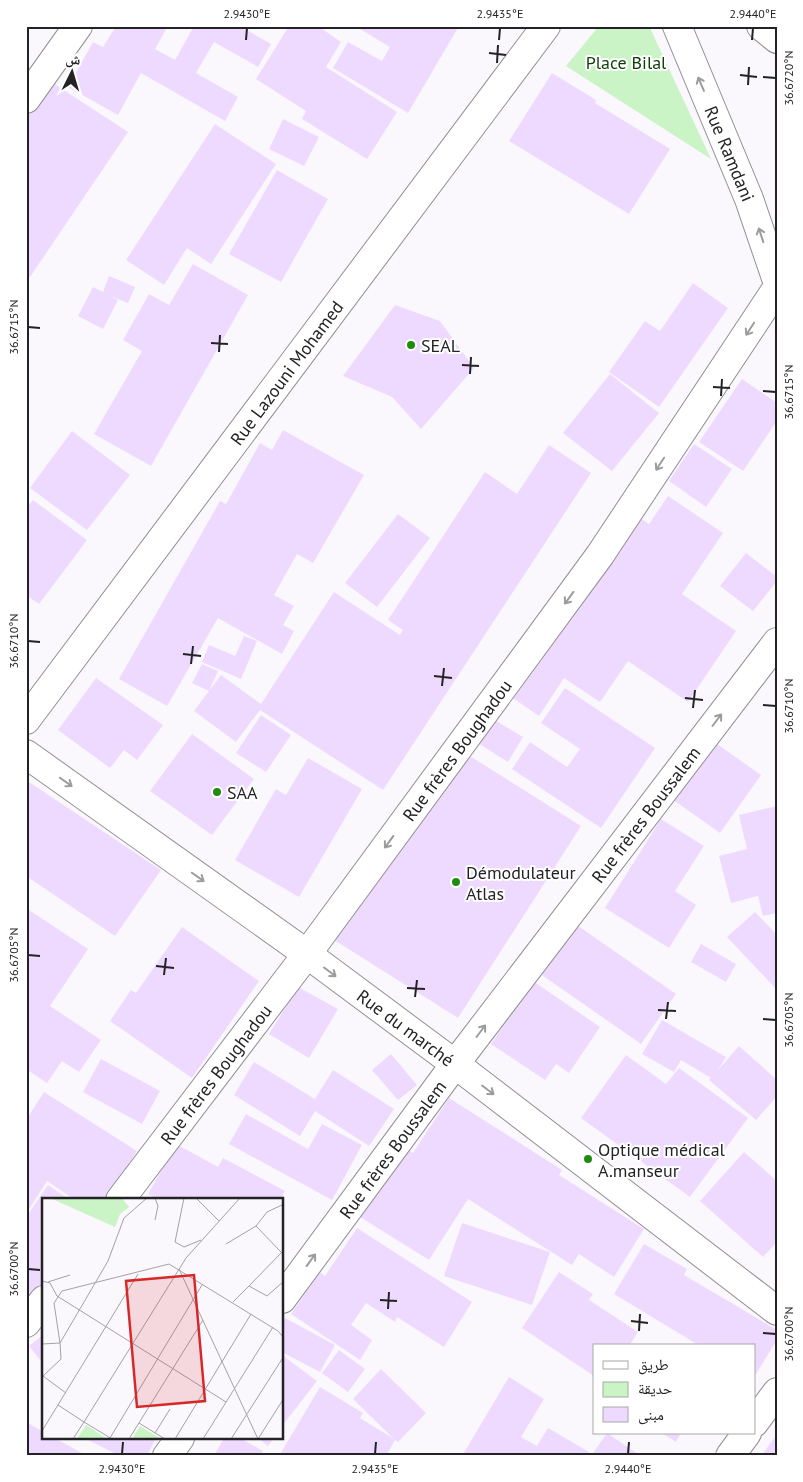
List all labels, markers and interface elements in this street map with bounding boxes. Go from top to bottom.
text: 2.9430°E [224,6,270,21]
text: 2.9435°E [477,6,523,21]
text: 2.9440°E [730,6,776,21]
north arrow [48,48,98,98]
text: ش [65,49,81,69]
park label: Place Bilal [586,51,667,74]
text: 36.6720°N [781,51,796,105]
one-way arrow [696,77,706,92]
street label: Rue Ramdani [700,102,760,205]
one-way arrow [756,227,766,243]
street label: Rue Lazouni Mohamed [225,296,348,450]
text: 36.6715°N [6,300,21,354]
one-way arrow [745,322,755,336]
place label: SEAL [421,334,460,357]
marker: SEAL [405,339,417,351]
text: 36.6715°N [781,365,796,419]
one-way arrow [655,457,665,471]
one-way arrow [563,591,574,605]
text: 36.6710°N [6,614,21,668]
street label: Rue frères Boughadou [397,675,516,826]
text: 36.6710°N [781,679,796,733]
one-way arrow [712,714,723,727]
street label: Rue frères Boussalem [586,741,705,887]
one-way arrow [59,777,72,788]
place label: SAA [227,781,258,804]
marker: SAA [211,786,223,798]
one-way arrow [384,835,394,849]
place label: Démodulateur Atlas [466,861,576,905]
one-way arrow [191,872,205,882]
marker: Démodulateur Atlas [450,876,462,888]
text: 36.6705°N [6,928,21,982]
one-way arrow [323,966,336,977]
street label: Rue du marché [353,984,459,1071]
text: 36.6705°N [781,993,796,1047]
street label: Rue frères Boughadou [155,999,276,1149]
one-way arrow [476,1024,486,1038]
street label: Rue frères Boussalem [334,1076,451,1223]
one-way arrow [481,1084,494,1095]
place label: Optique médical A.manseur [598,1138,726,1182]
marker: Optique médical A.manseur [582,1153,594,1165]
inset map [42,1198,284,1440]
text: 36.6700°N [6,1242,21,1296]
one-way arrow [306,1254,317,1267]
text: 36.6700°N [781,1307,796,1361]
legend [593,1344,756,1434]
text: طريق [638,1355,669,1375]
text: حديقة [638,1379,673,1398]
text: مبنى [638,1405,664,1425]
text: 2.9430°E [99,1461,145,1476]
text: 2.9435°E [352,1461,398,1476]
text: 2.9440°E [605,1461,651,1476]

